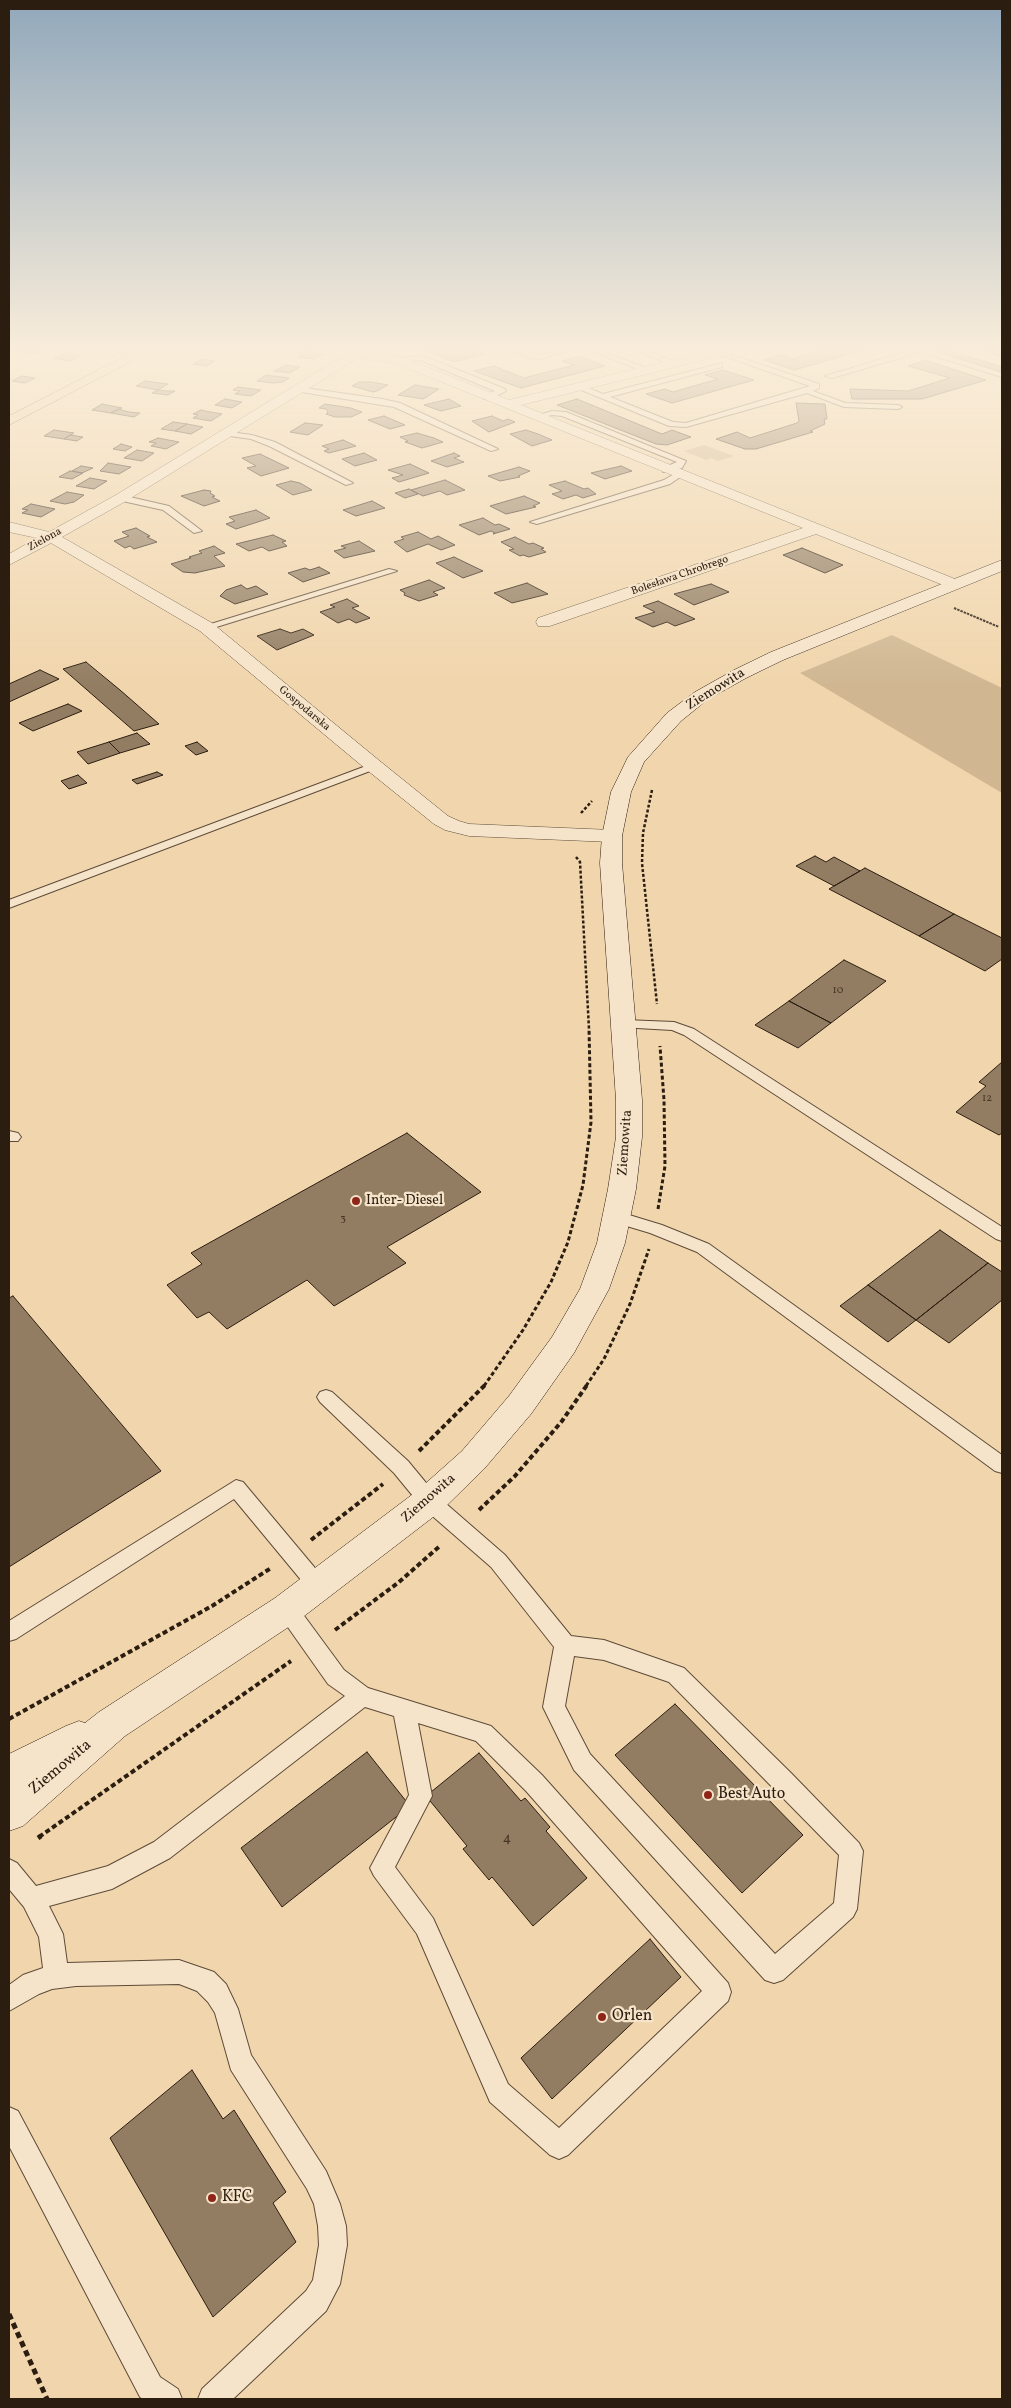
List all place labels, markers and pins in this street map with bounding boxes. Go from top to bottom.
place label: Inter- Diesel [366,1193,443,1209]
marker: Inter- Diesel [350,1195,362,1207]
place label: Best Auto [718,1785,785,1805]
marker: Best Auto [702,1789,714,1801]
place label: Orlen [612,2007,652,2027]
marker: Orlen [596,2011,608,2023]
place label: KFC [222,2188,252,2208]
marker: KFC [206,2192,218,2204]

